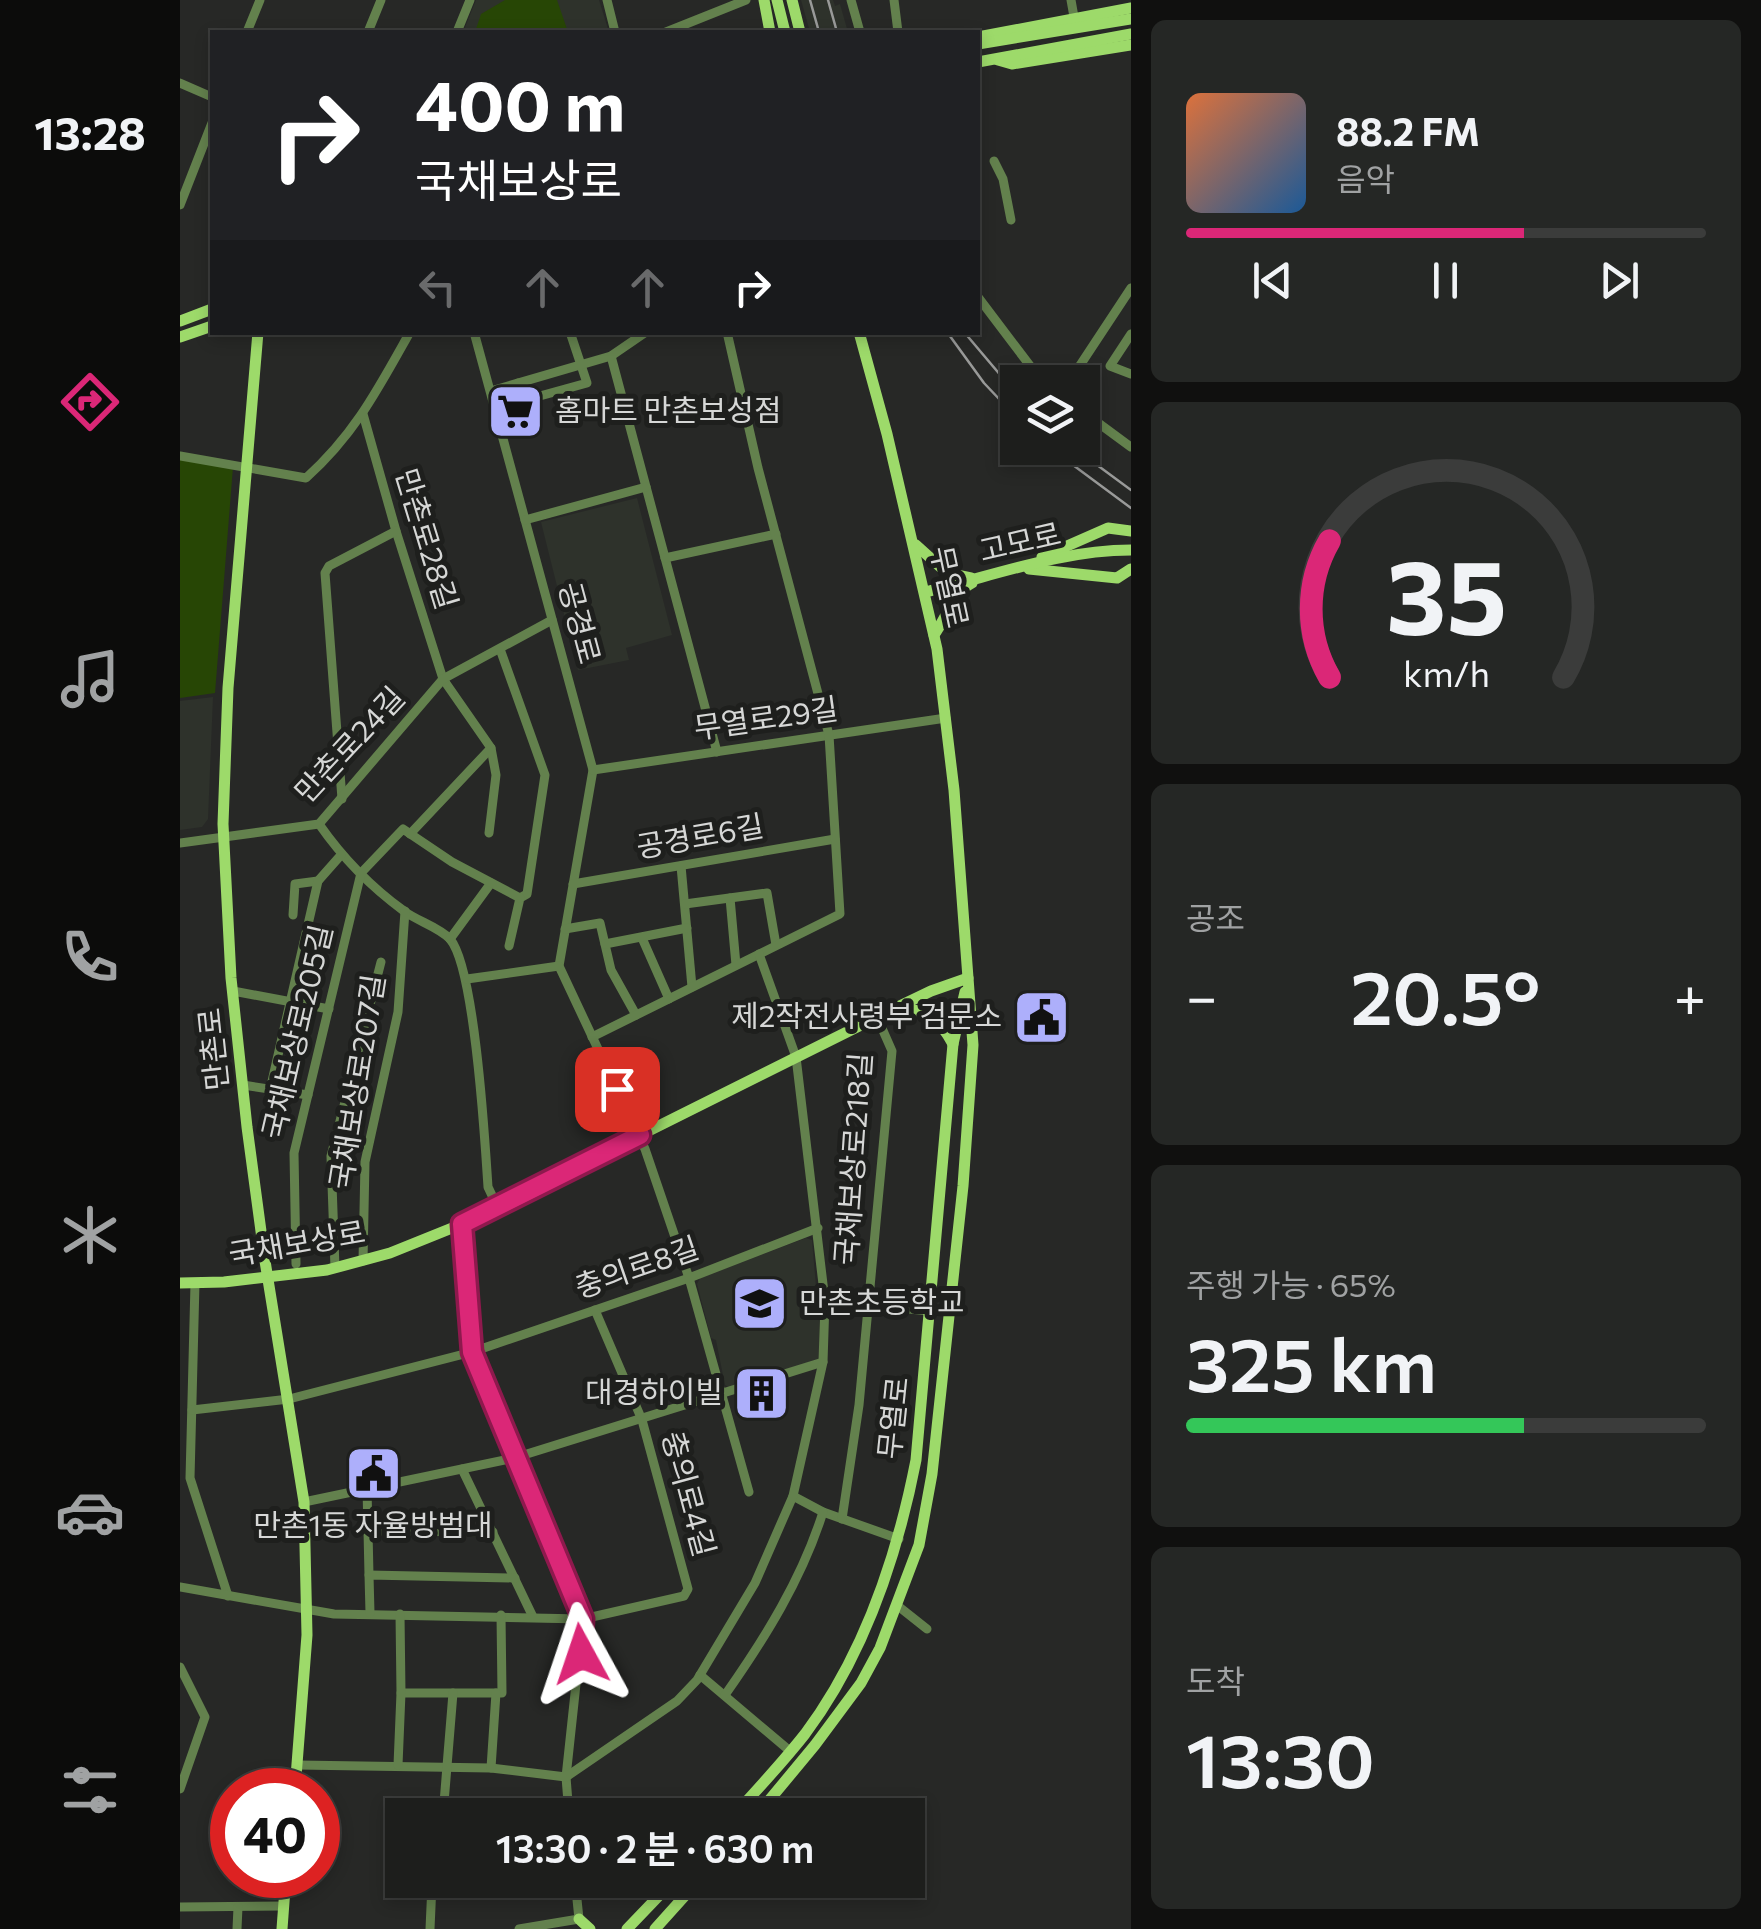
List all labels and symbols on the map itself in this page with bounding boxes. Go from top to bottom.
supermarket icon: 홈마트 만촌보성점 [486,381,546,441]
place label: 홈마트 만촌보성점 [555,390,782,427]
street label: 만촌로28길 [389,463,467,613]
street label: 고모로 [975,513,1064,568]
street label: 무열로 [925,542,978,631]
street label: 공경로 [553,578,610,667]
street label: 만촌로24길 [285,678,411,809]
street label: 무열로29길 [691,688,840,745]
street label: 공경로6길 [633,805,766,864]
street label: 국채보상로205길 [253,921,338,1142]
street label: 국채보상로207길 [320,971,391,1192]
public building icon: 제2작전사령부 검문소 [1011,987,1071,1047]
place label: 제2작전사령부 검문소 [731,996,1002,1033]
street label: 만촌로 [189,1006,234,1092]
pin [575,1047,660,1132]
street label: 국채보상로218길 [826,1051,877,1266]
street label: 국채보상로 [225,1211,368,1272]
street label: 충의로8길 [569,1227,703,1304]
school or university icon: 만촌초등학교 [730,1273,790,1333]
place label: 만촌초등학교 [799,1282,965,1319]
building icon: 대경하이빌 [732,1363,792,1423]
place label: 대경하이빌 [585,1372,723,1409]
street label: 무열로 [869,1375,914,1461]
street label: 충의로4길 [656,1427,725,1560]
public building icon: 만촌1동 자율방범대 [343,1444,403,1504]
place label: 만촌1동 자율방범대 [253,1505,493,1542]
position arrow [529,1602,633,1706]
speed limit sign: 40 [210,1768,340,1898]

